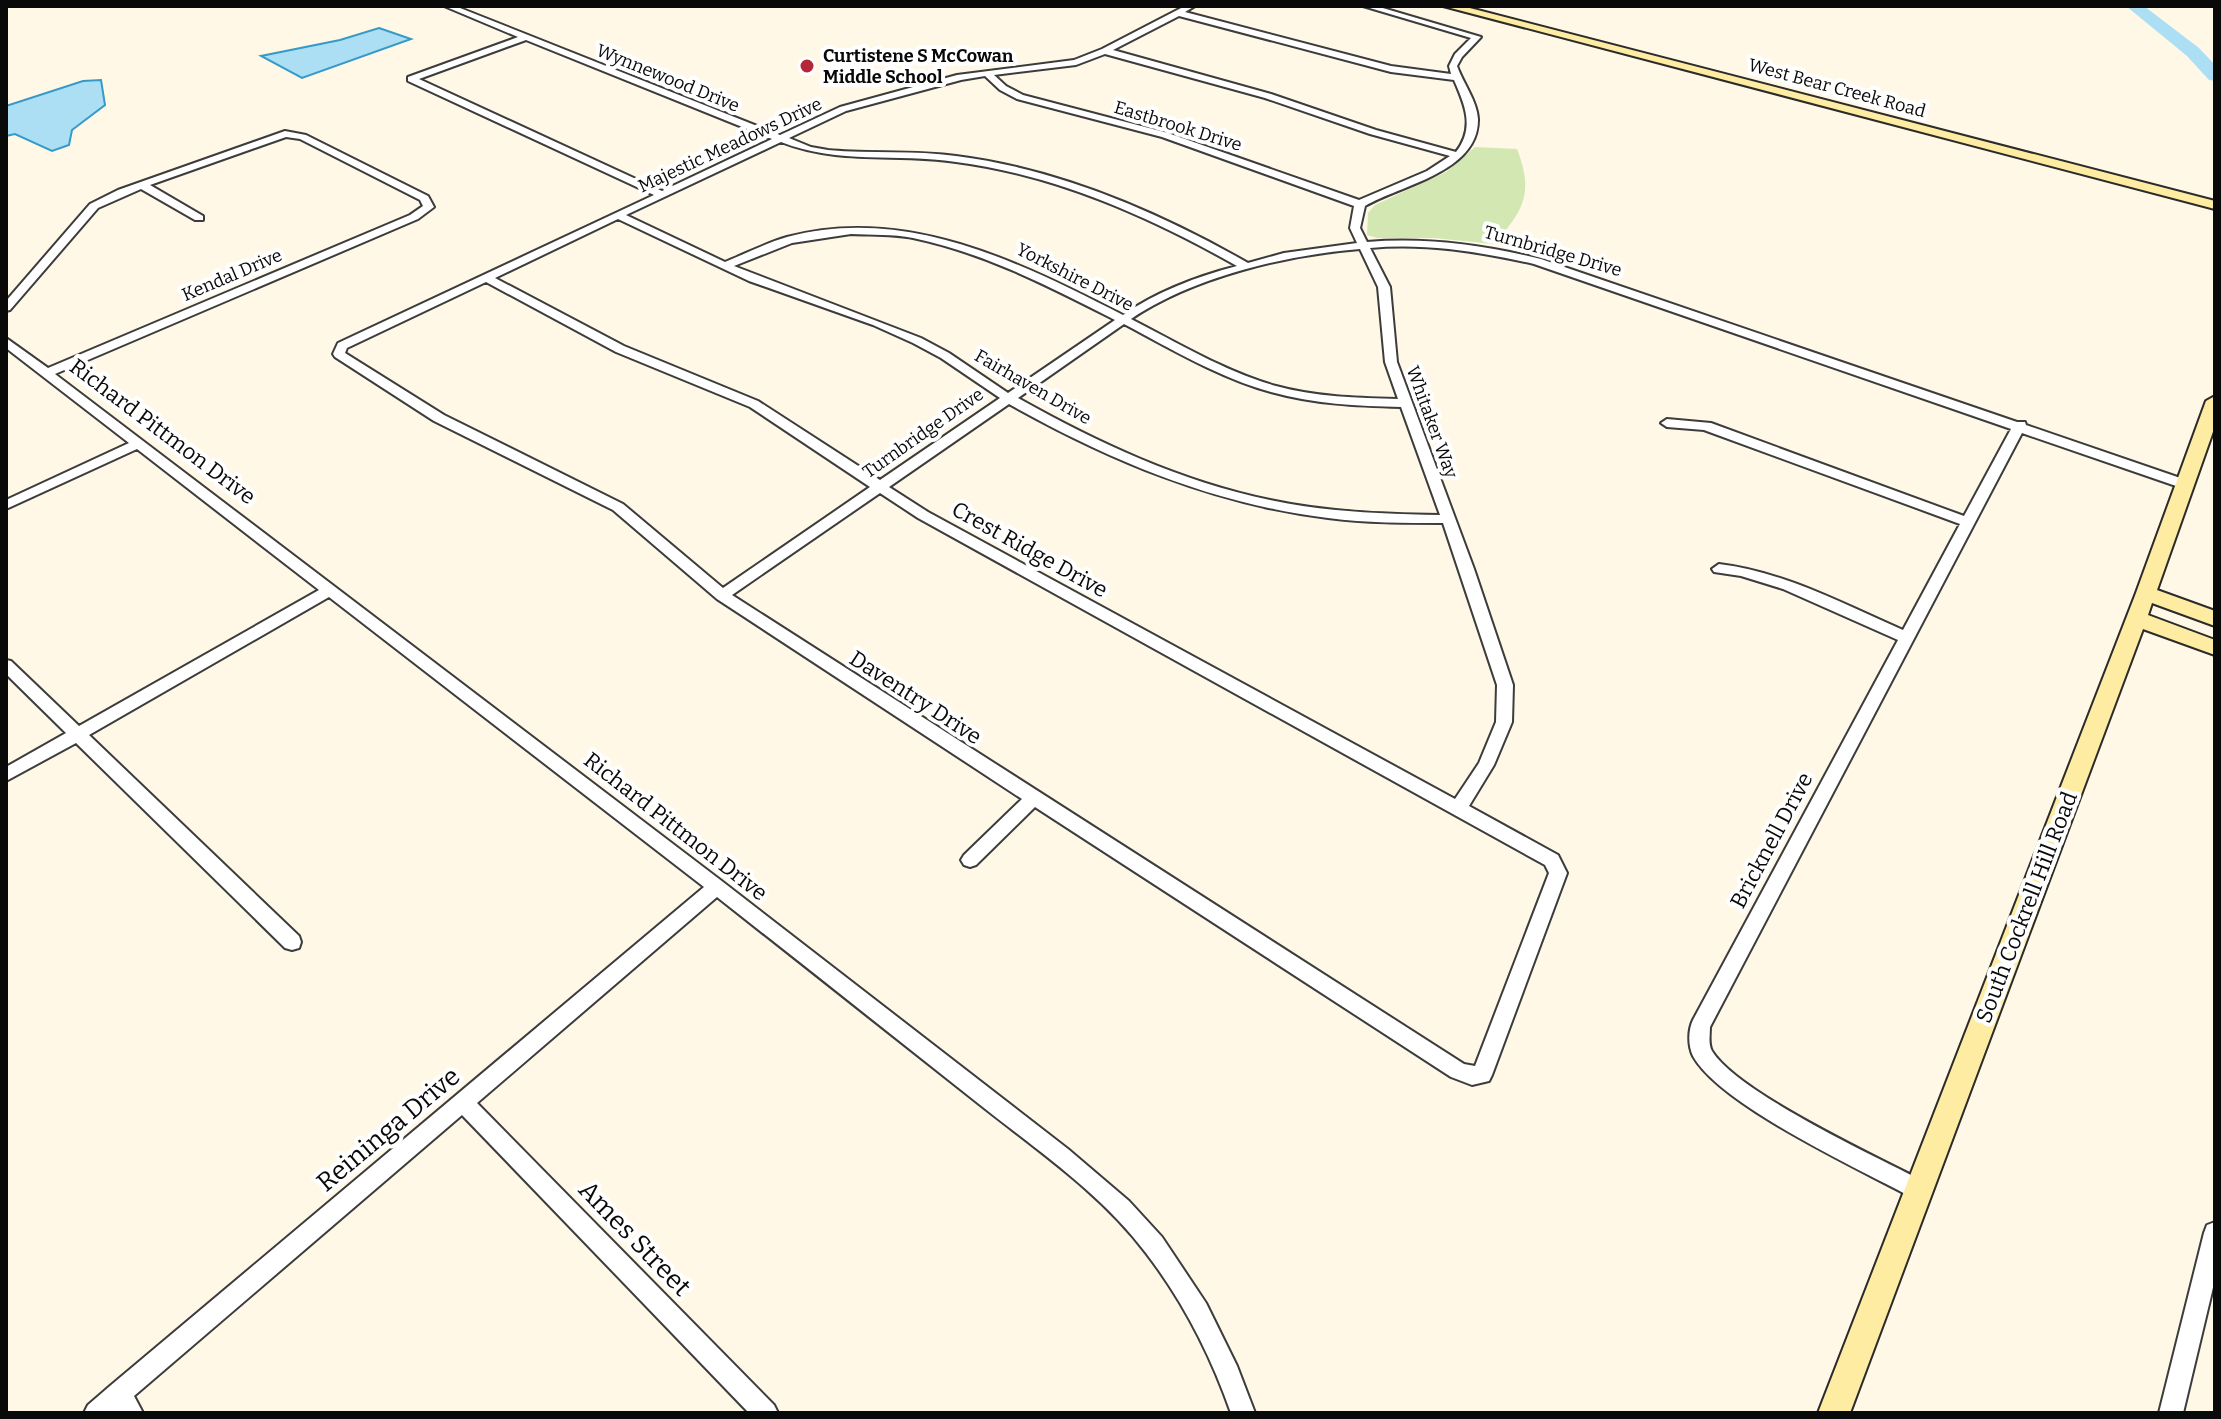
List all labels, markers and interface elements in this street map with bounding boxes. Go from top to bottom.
street label: Wynnewood Drive [593,39,743,117]
place label: Curtistene S McCowan Middle School [823,45,1014,88]
street label: West Bear Creek Road [1746,54,1928,122]
marker: Curtistene S McCowan Middle School [798,57,816,75]
street label: Majestic Meadows Drive [635,93,825,197]
street label: Eastbrook Drive [1111,96,1245,156]
street label: Turnbridge Drive [1482,221,1624,281]
street label: Yorkshire Drive [1013,238,1137,316]
street label: Kendal Drive [179,244,285,306]
street label: Fairhaven Drive [971,345,1095,429]
street label: Richard Pittmon Drive [65,353,261,510]
street label: Whitaker Way [1402,363,1463,482]
street label: Turnbridge Drive [858,383,988,483]
street label: Crest Ridge Drive [947,495,1112,603]
street label: Daventry Drive [845,645,987,750]
street label: Richard Pittmon Drive [579,746,773,906]
street label: Bricknell Drive [1724,768,1819,913]
street label: South Cockrell Hill Road [1970,788,2083,1027]
street label: Reininga Drive [311,1061,466,1198]
street label: Ames Street [572,1174,698,1303]

